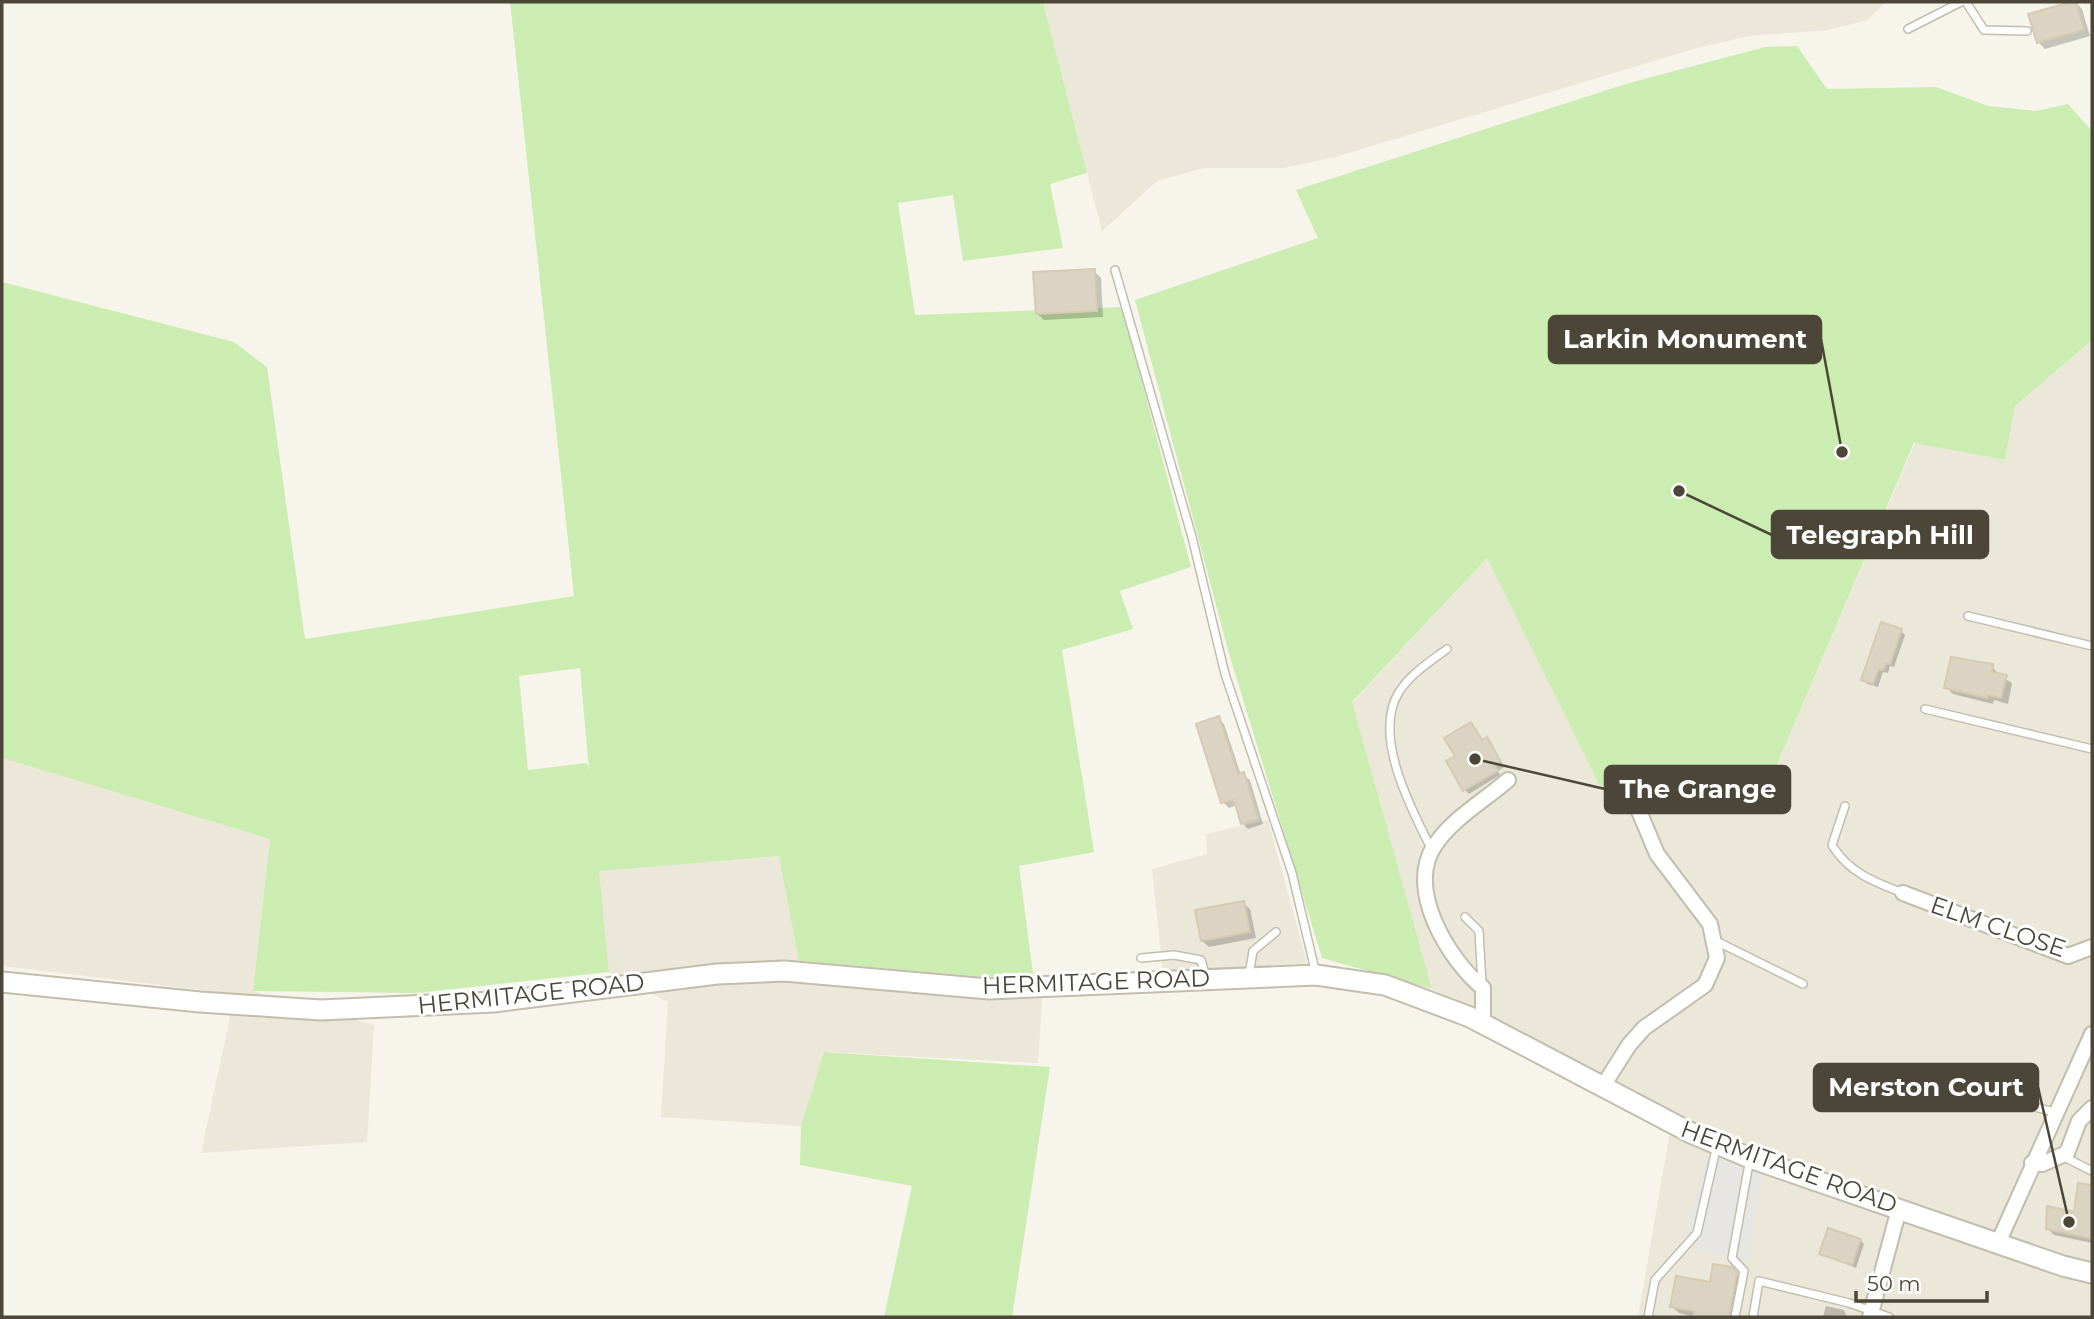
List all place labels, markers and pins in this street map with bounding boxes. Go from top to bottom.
callout: Larkin Monument [1549,316,1821,363]
callout: Telegraph Hill [1772,511,1988,558]
callout: The Grange [1605,766,1790,813]
callout: Merston Court [1814,1064,2038,1111]

